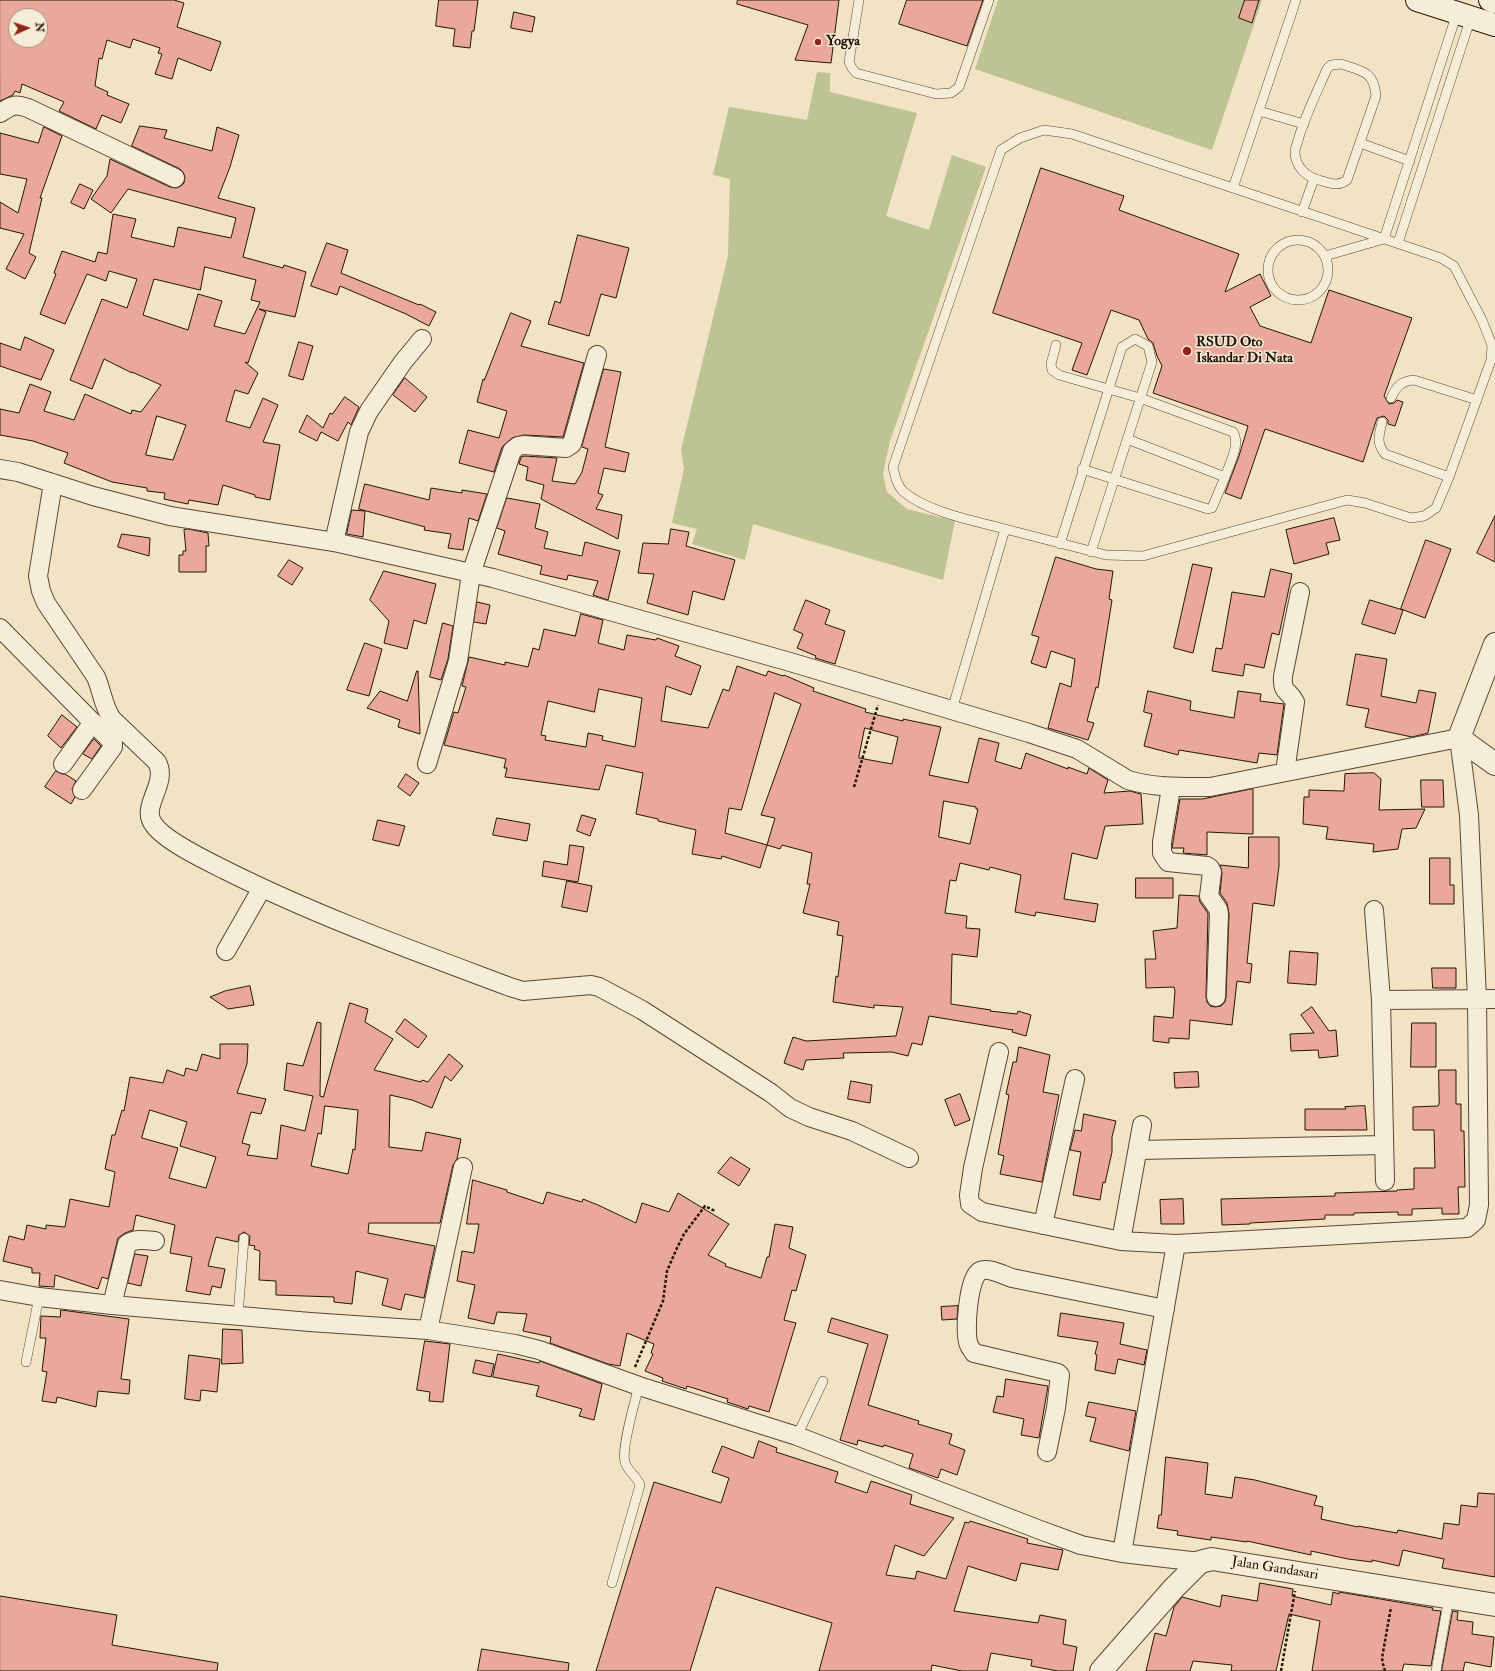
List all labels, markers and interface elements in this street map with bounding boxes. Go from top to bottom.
north arrow [8,8,48,48]
text: N [33,22,46,33]
place label: Yogya [826,34,860,50]
marker: Yogya [813,37,823,47]
place label: RSUD Oto Iskandar Di Nata [1196,335,1293,368]
marker: RSUD Oto Iskandar Di Nata [1181,345,1193,357]
street label: Jalan Gandasari [1230,1554,1320,1584]

